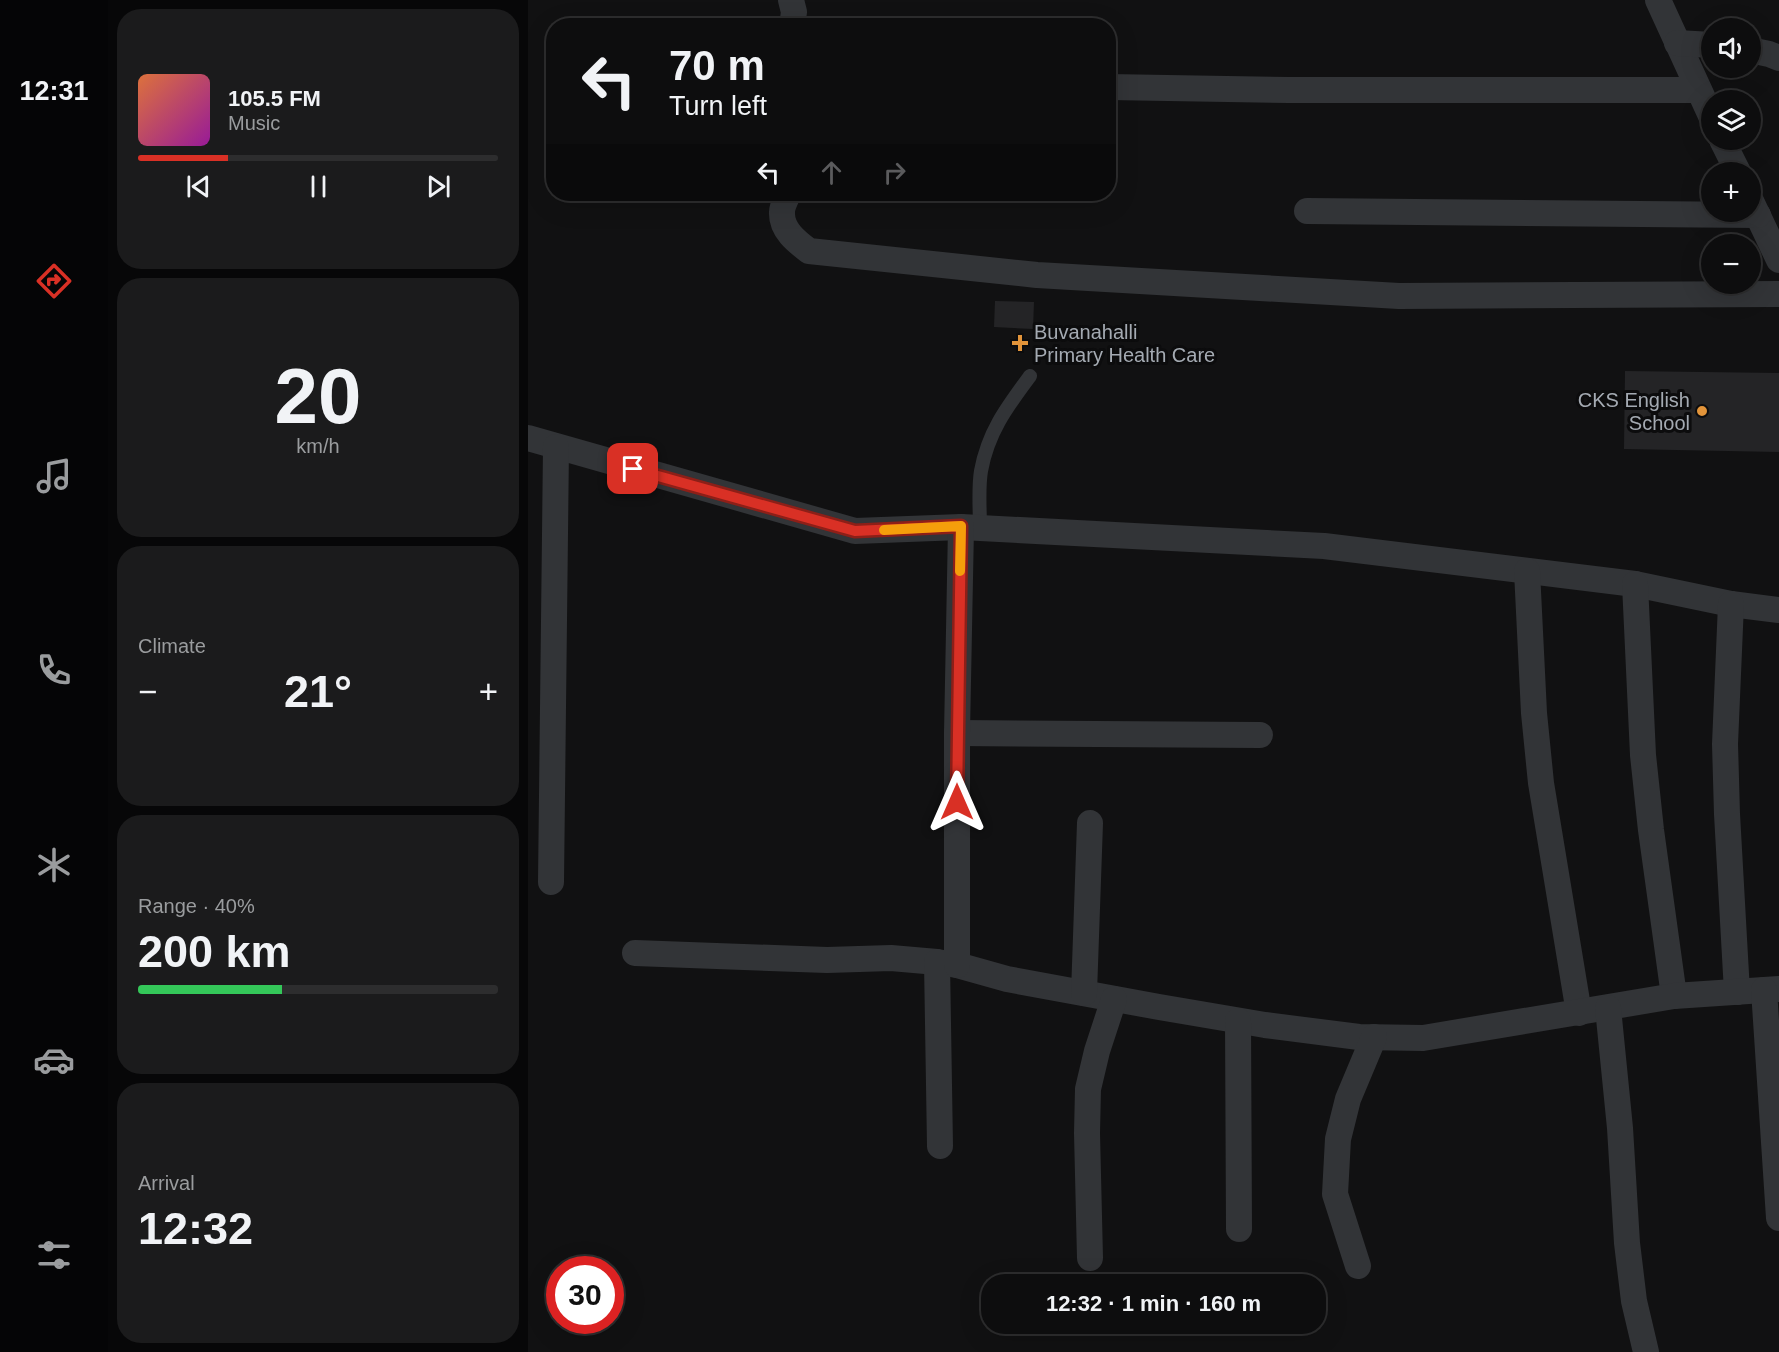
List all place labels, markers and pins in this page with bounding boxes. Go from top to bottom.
place label: Buvanahalli Primary Health Care [1034,321,1215,366]
marker: Buvanahalli Primary Health Care [1011,334,1029,352]
place label: CKS English School [1578,389,1690,434]
marker: CKS English School [1695,404,1709,418]
pin [607,443,658,494]

